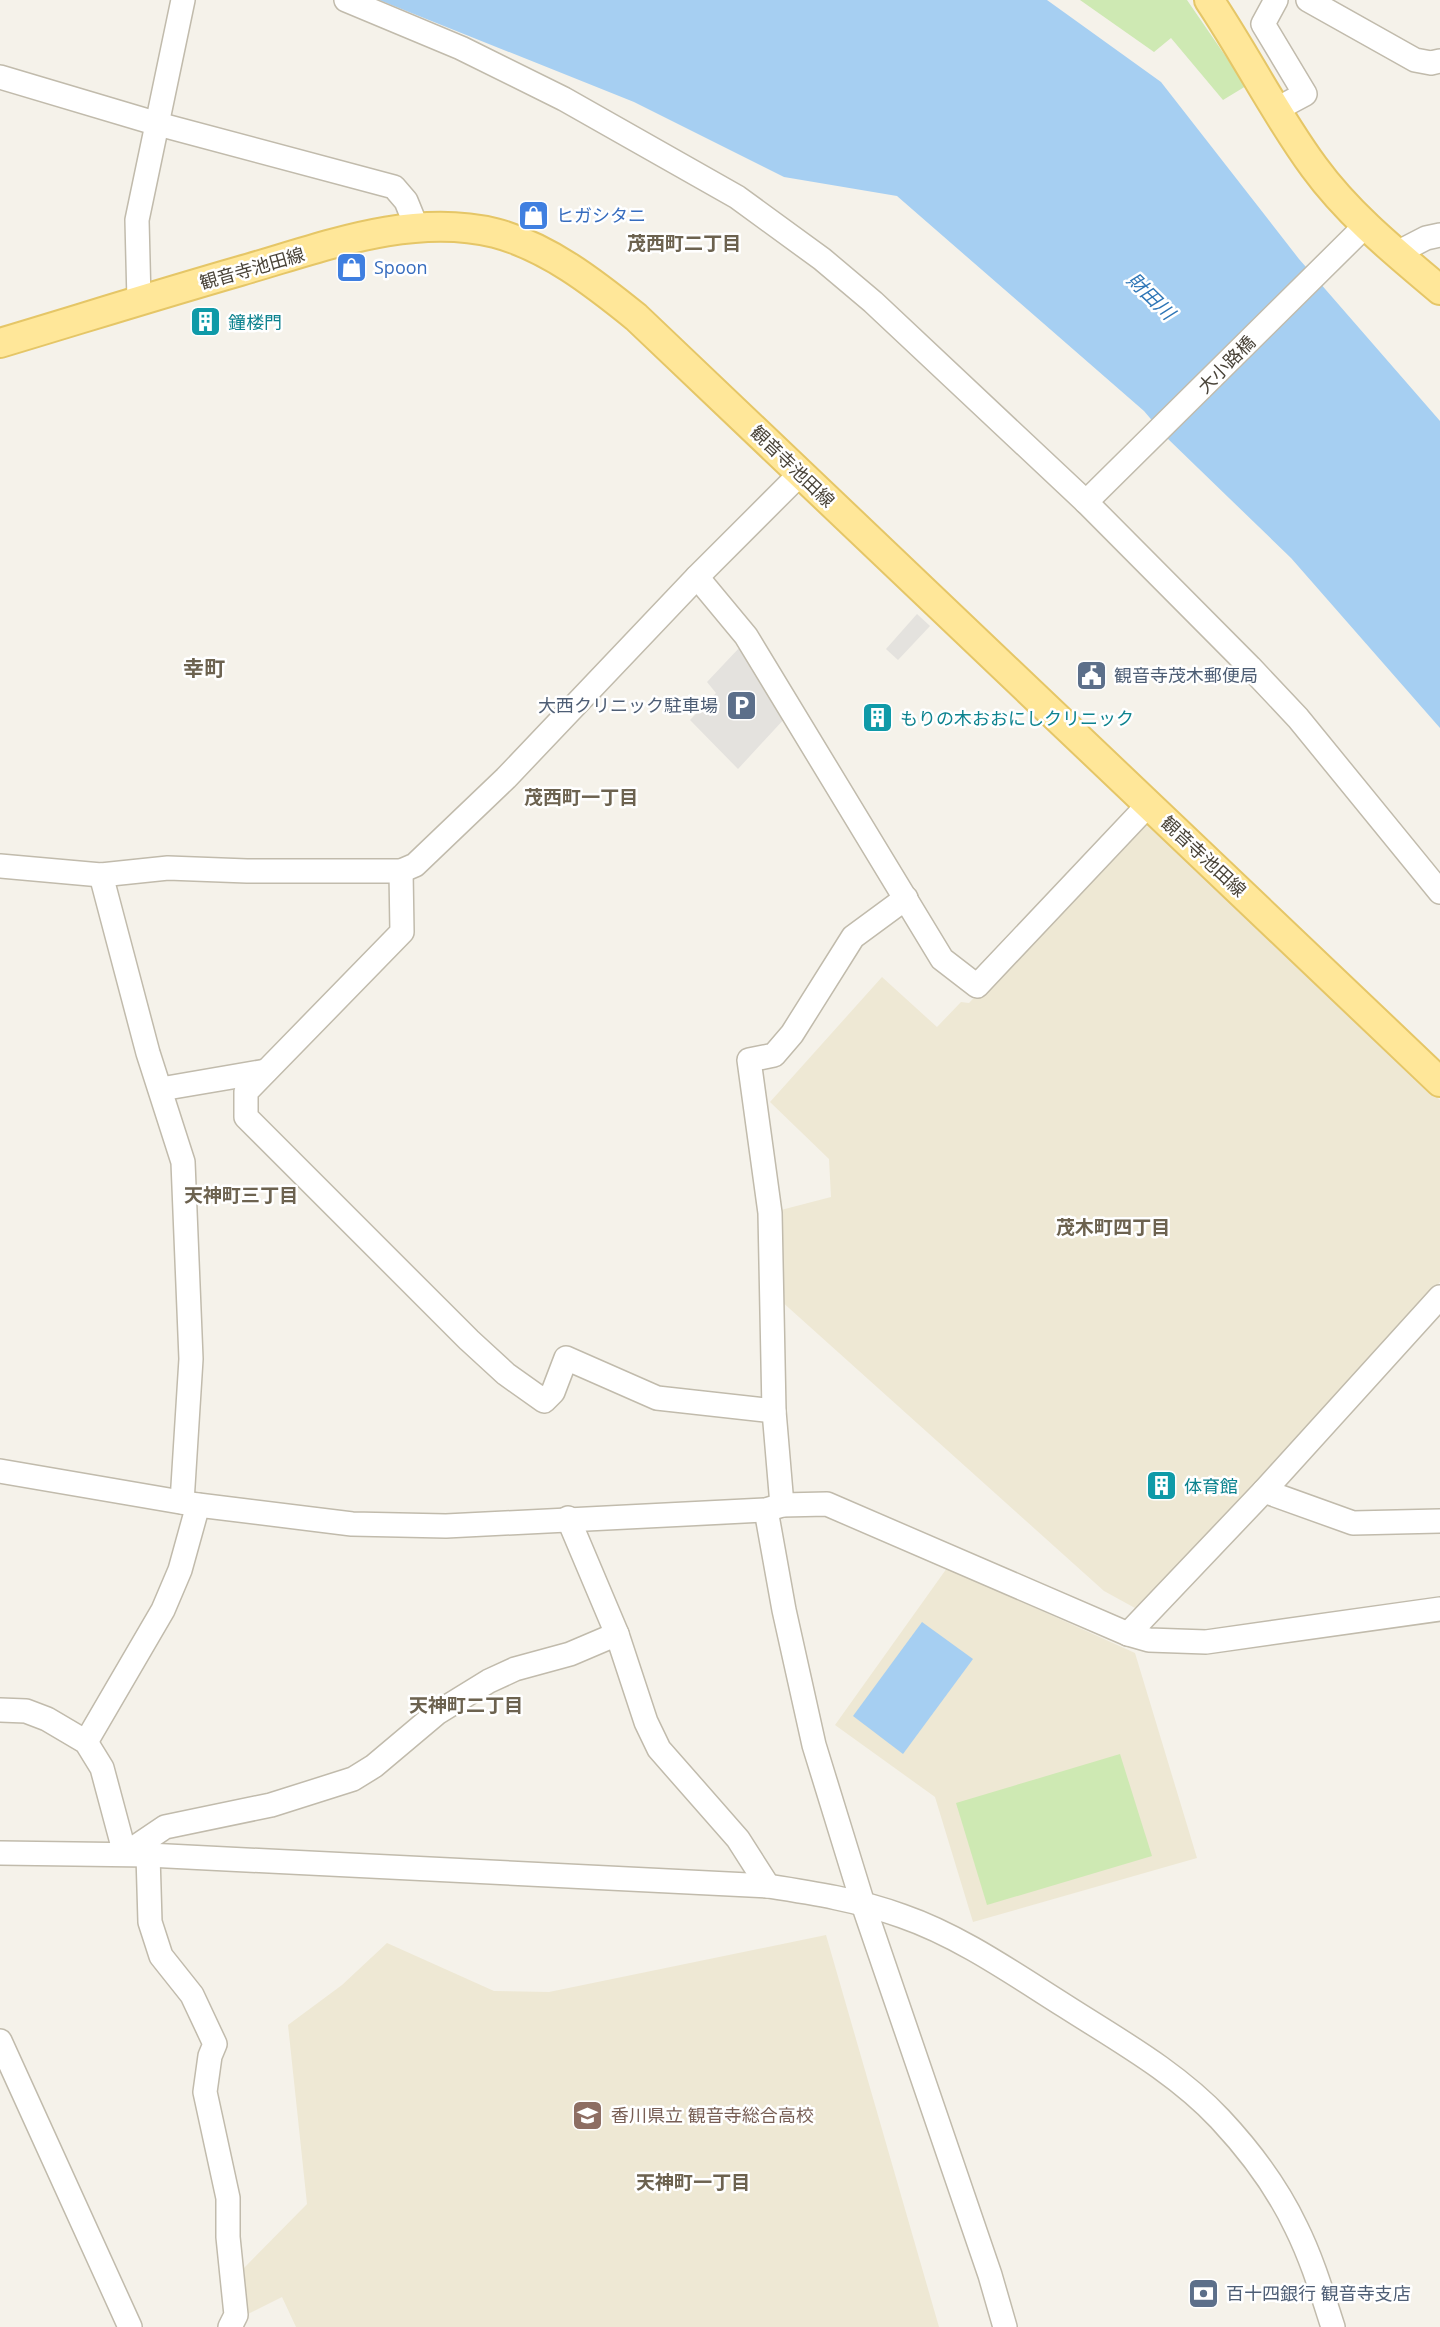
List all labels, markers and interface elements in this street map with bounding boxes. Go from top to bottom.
shop icon: ヒガシタニ [516,198,550,232]
place label: ヒガシタニ [556,203,646,227]
district label: 茂西町二丁目 [627,230,741,256]
street label: 観音寺池田線 [197,242,307,294]
shop icon: Spoon [334,250,368,284]
place label: Spoon [374,255,428,279]
water label: 財田川 [1121,267,1182,327]
building icon: 鐘楼門 [188,305,222,339]
place label: 鐘楼門 [228,310,282,334]
street label: 大小路橋 [1192,330,1260,398]
street label: 観音寺池田線 [746,420,840,512]
district label: 幸町 [183,654,225,682]
public building icon: 観音寺茂木郵便局 [1074,658,1108,692]
place label: 観音寺茂木郵便局 [1114,663,1258,687]
parking icon: 大西クリニック駐車場 [724,688,758,722]
place label: 大西クリニック駐車場 [538,693,718,717]
building icon: もりの木おおにしクリニック [860,701,894,735]
place label: もりの木おおにしクリニック [900,706,1134,730]
district label: 茂西町一丁目 [524,784,638,810]
street label: 観音寺池田線 [1156,810,1252,902]
district label: 天神町三丁目 [184,1182,298,1208]
district label: 茂木町四丁目 [1056,1214,1170,1240]
building icon: 体育館 [1144,1469,1178,1503]
place label: 体育館 [1184,1474,1238,1498]
district label: 天神町二丁目 [409,1692,523,1718]
school or university icon: 香川県立 観音寺総合高校 [571,2098,605,2132]
place label: 香川県立 観音寺総合高校 [611,2103,814,2127]
district label: 天神町一丁目 [636,2169,750,2195]
bank icon: 百十四銀行 観音寺支店 [1186,2276,1220,2310]
place label: 百十四銀行 観音寺支店 [1226,2281,1411,2305]

